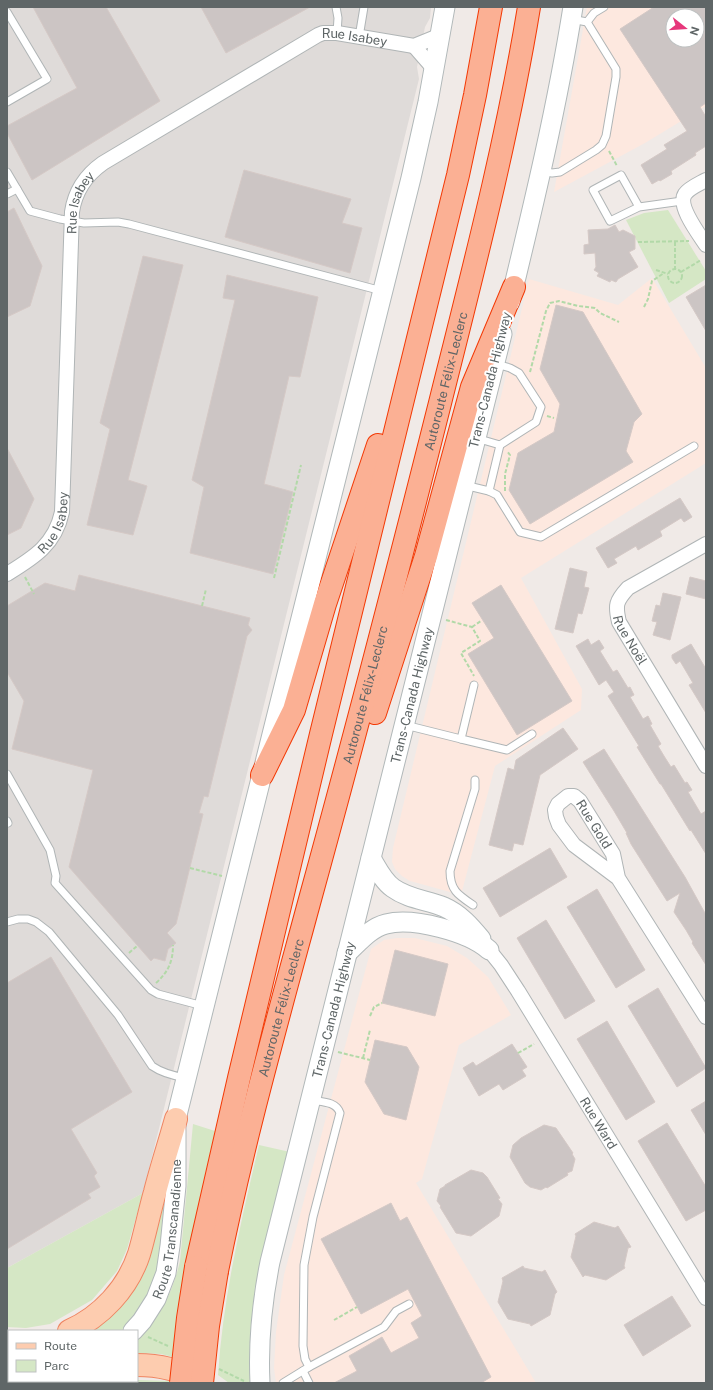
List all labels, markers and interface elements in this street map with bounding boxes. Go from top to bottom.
north arrow [665,8,705,48]
text: N [688,25,702,37]
street label: Rue Isabey [322,26,389,49]
street label: Rue Isabey [64,168,97,234]
street label: Autoroute Félix-Leclerc [421,310,470,452]
street label: Trans-Canada Highway [466,310,514,450]
street label: Rue Isabey [34,491,70,557]
street label: Rue Noël [610,614,650,667]
street label: Autoroute Félix-Leclerc [340,624,390,766]
street label: Trans-Canada Highway [387,625,436,765]
street label: Rue Gold [573,797,615,851]
street label: Autoroute Félix-Leclerc [255,937,307,1078]
street label: Trans-Canada Highway [309,940,357,1079]
street label: Rue Ward [577,1094,620,1152]
street label: Route Transcanadienne [149,1159,184,1301]
legend [8,1330,138,1382]
text: Route [44,1339,77,1353]
text: Parc [44,1359,69,1373]

